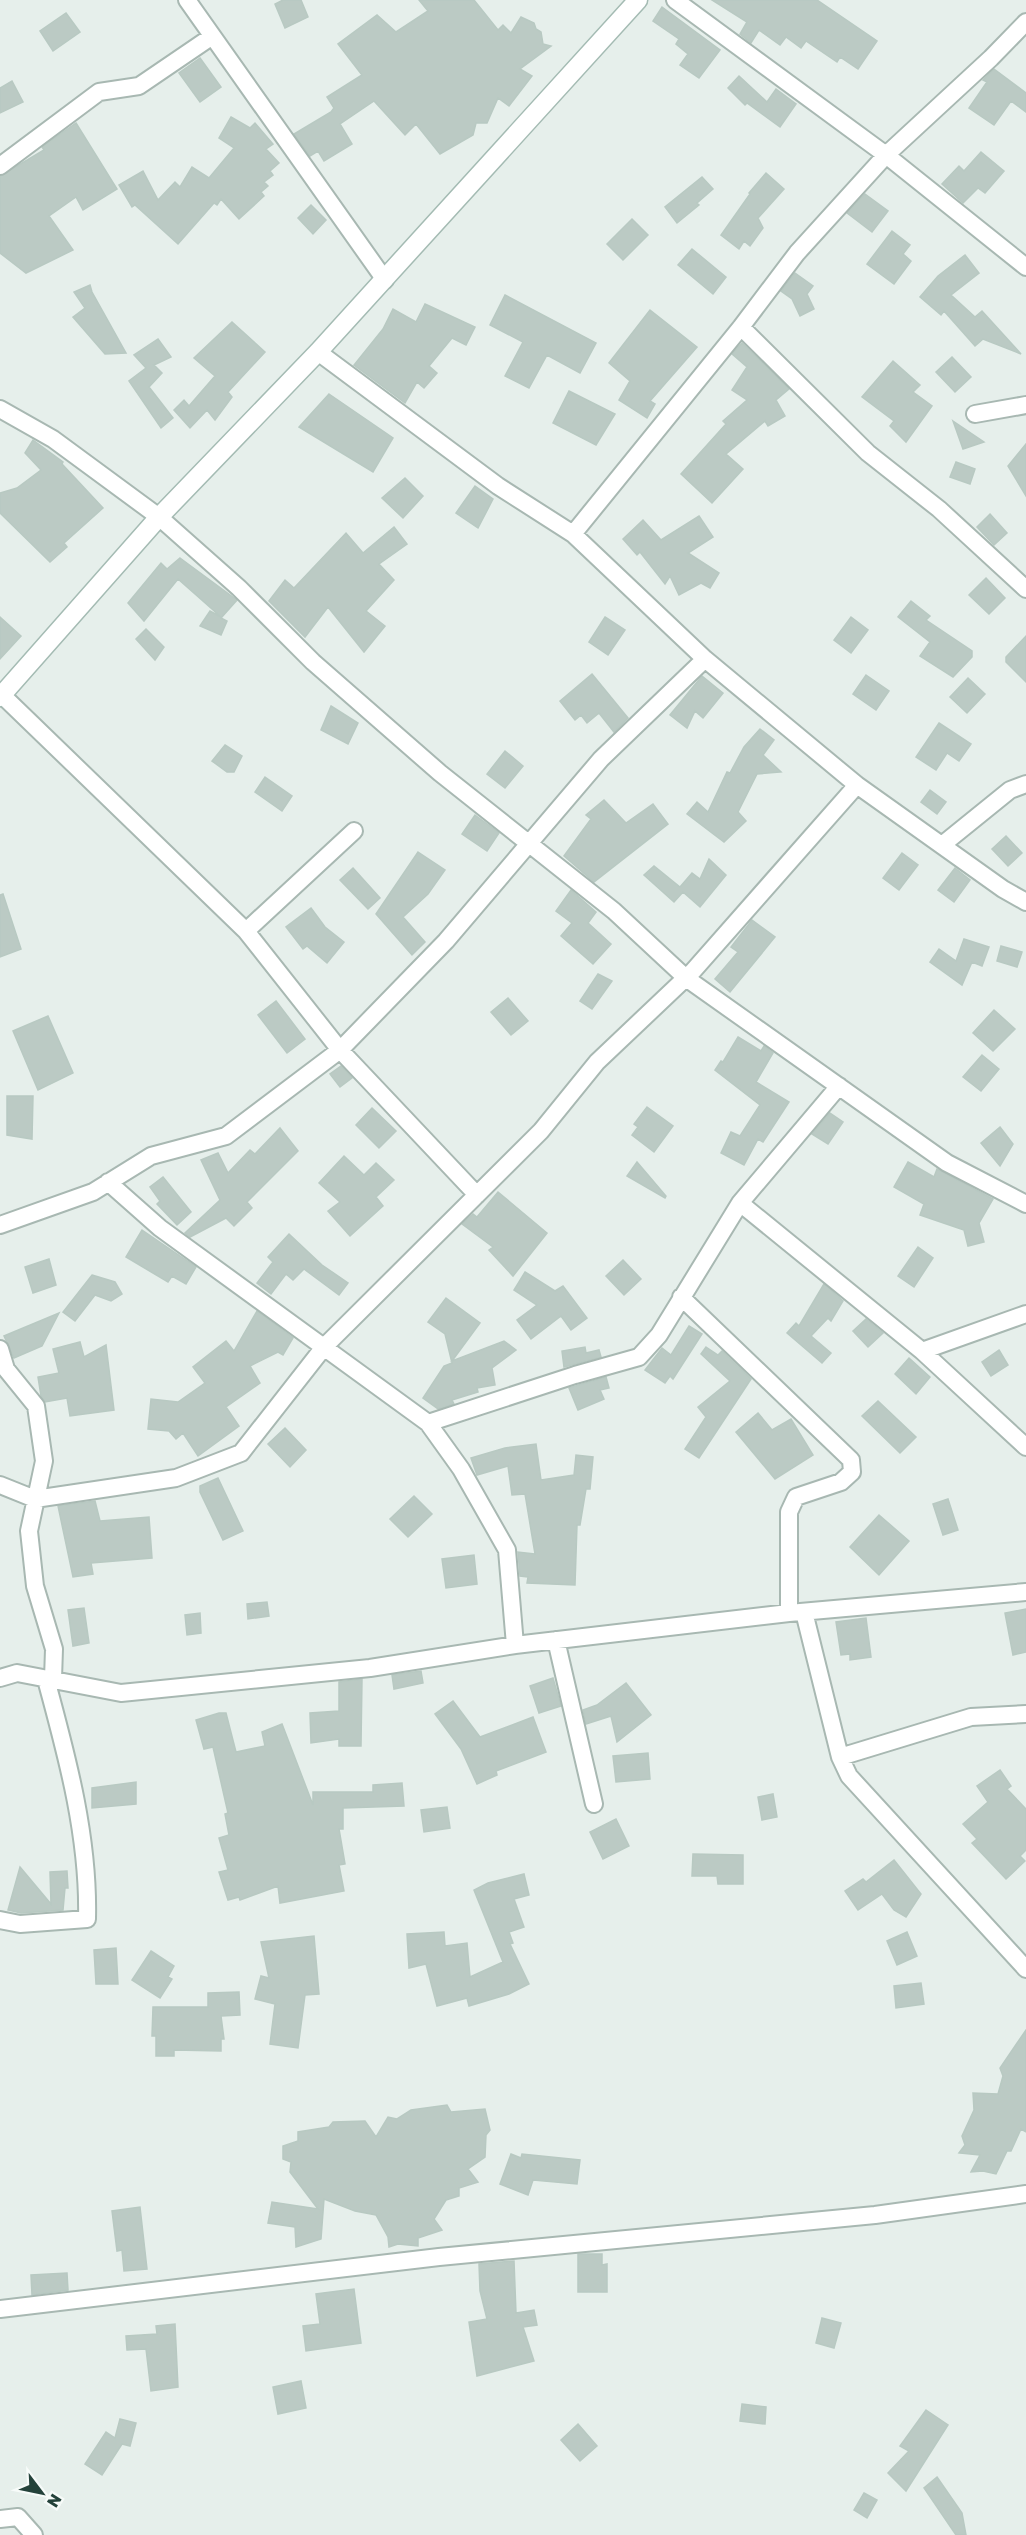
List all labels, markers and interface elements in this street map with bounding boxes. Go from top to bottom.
north arrow [12,2463,72,2523]
text: N [43,2490,66,2511]

